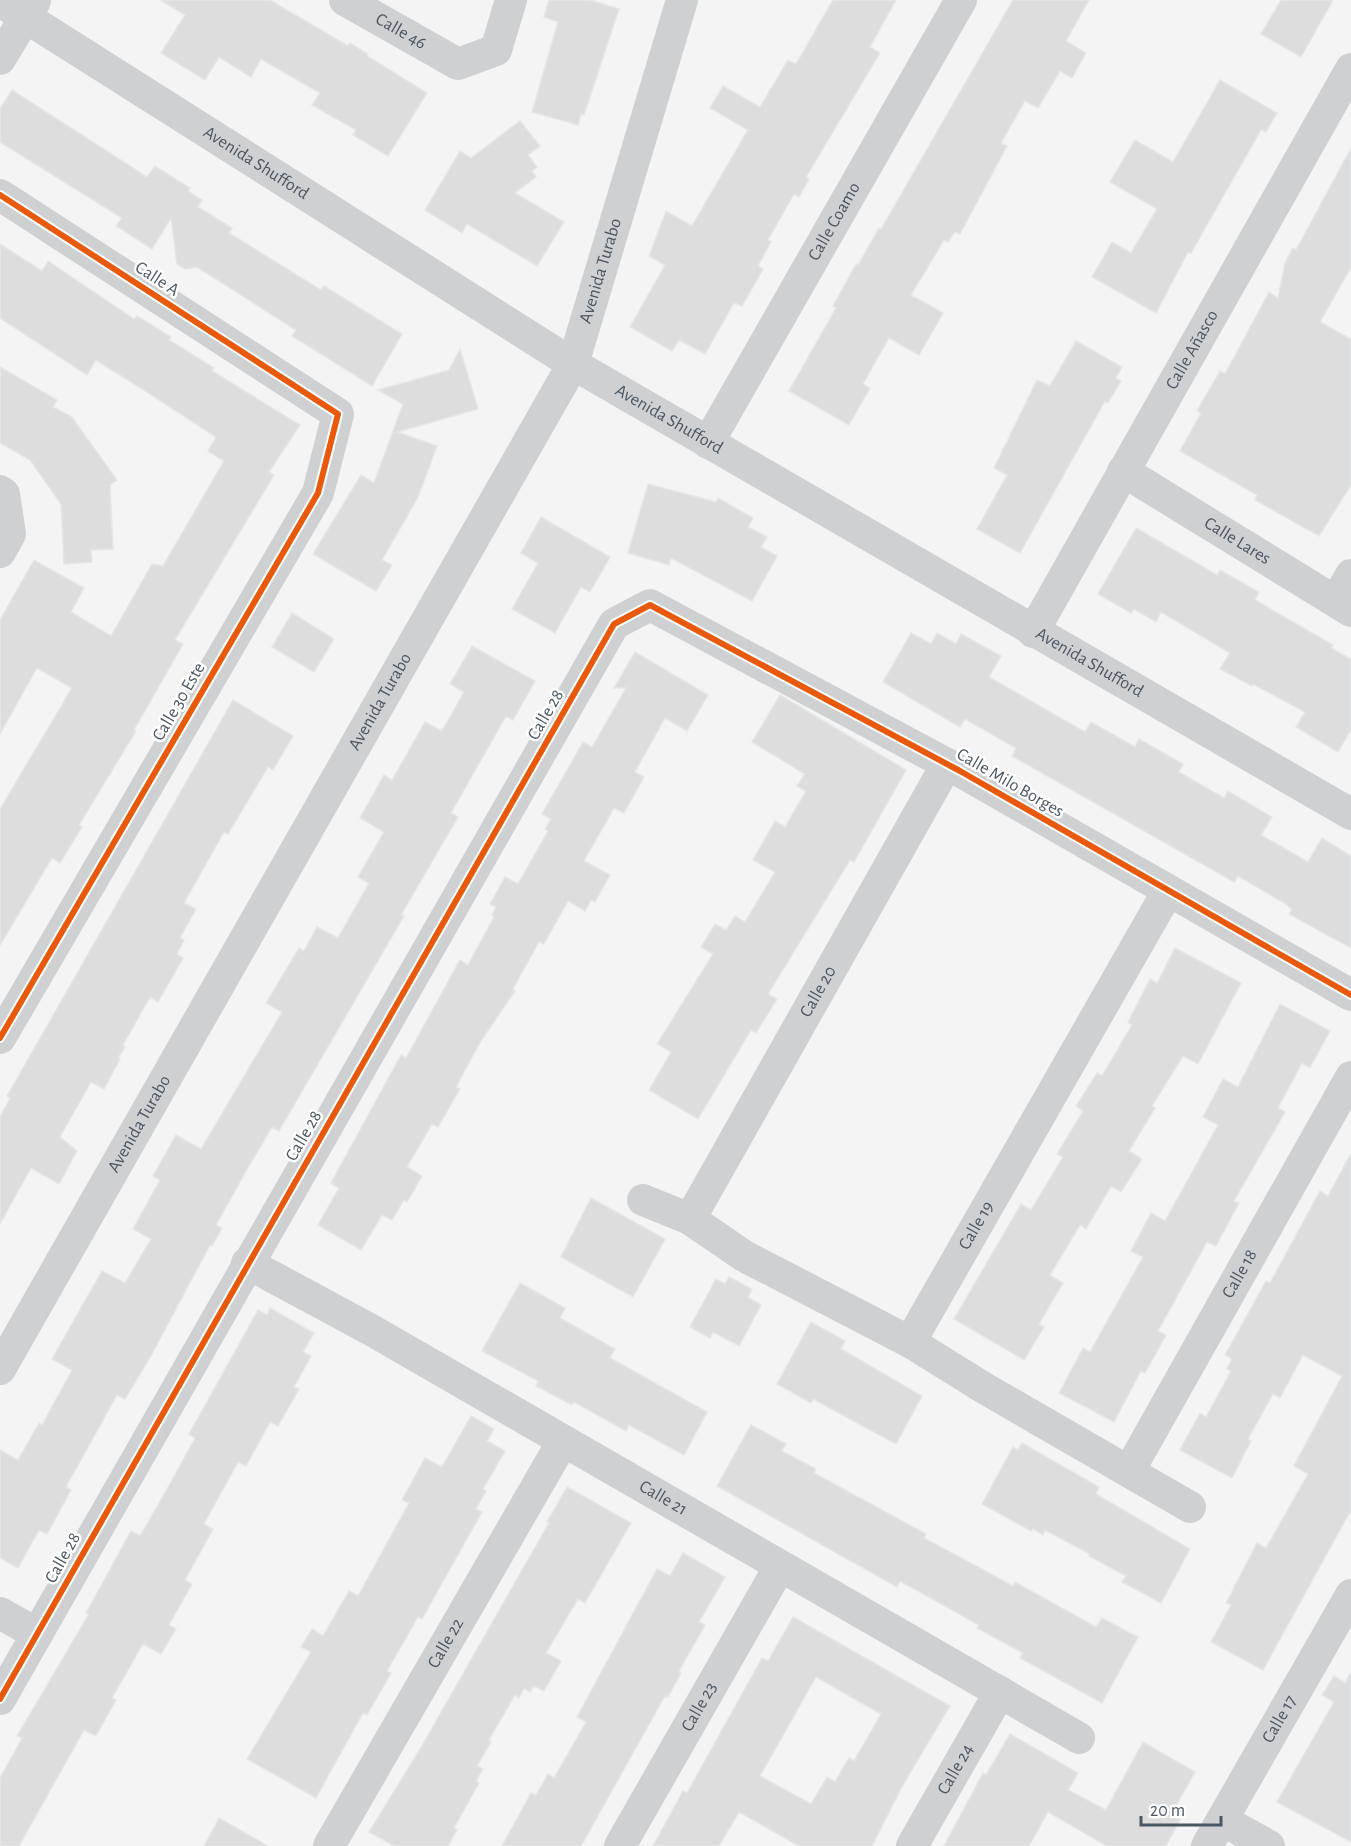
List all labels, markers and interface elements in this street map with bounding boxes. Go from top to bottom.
street label: Calle 46 [372,10,429,53]
street label: Avenida Shufford [200,123,312,203]
street label: Calle Coamo [805,179,864,264]
street label: Avenida Turabo [577,216,625,326]
street label: Calle A [132,258,183,300]
street label: Calle Añasco [1163,307,1222,393]
street label: Avenida Shufford [612,381,726,458]
street label: Calle Lares [1201,514,1274,568]
street label: Avenida Shufford [1033,625,1146,701]
street label: Avenida Turabo [346,650,415,753]
street label: Calle 30 Este [149,660,209,744]
street label: Calle 28 [525,687,567,743]
street label: Calle Milo Borges [953,745,1067,821]
street label: Calle 20 [797,963,840,1020]
street label: Avenida Turabo [105,1072,174,1176]
street label: Calle 28 [283,1108,325,1164]
street label: Calle 19 [956,1198,997,1253]
street label: Calle 18 [1219,1247,1261,1301]
street label: Calle 21 [636,1477,690,1519]
street label: Calle 28 [42,1530,84,1586]
street label: Calle 22 [425,1615,467,1671]
street label: Calle 23 [678,1679,720,1735]
street label: Calle 17 [1259,1692,1300,1746]
street label: Calle 24 [934,1741,977,1798]
scale bar [1141,1789,1220,1827]
text: 20 m [1150,1802,1185,1820]

